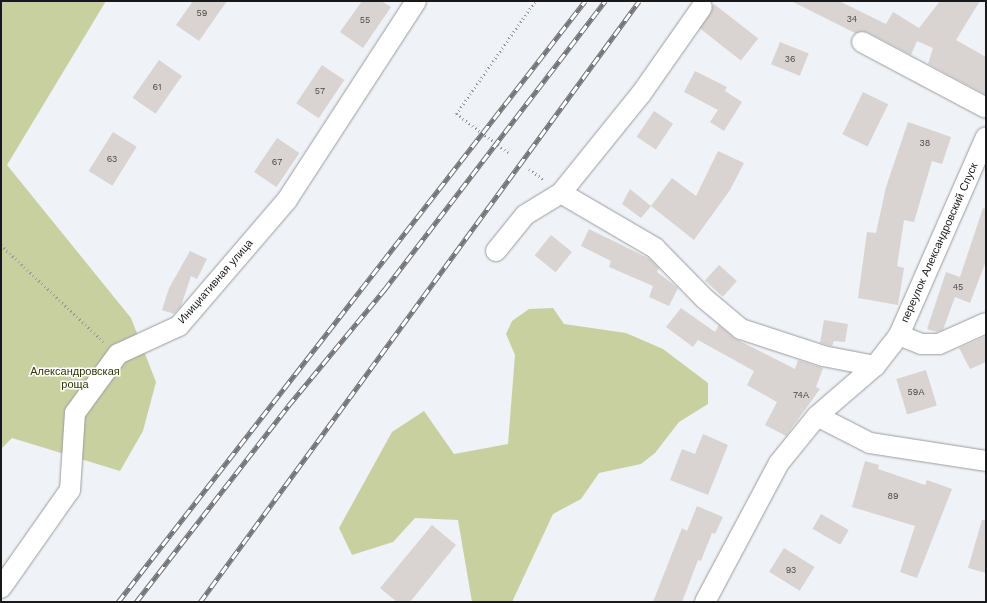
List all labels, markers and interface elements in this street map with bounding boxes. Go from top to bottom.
house number: 59 [197,8,207,18]
house number: 34 [847,14,857,24]
house number: 55 [360,15,370,25]
house number: 36 [785,54,795,64]
house number: 61 [153,82,161,92]
house number: 57 [315,86,325,96]
house number: 38 [920,138,930,148]
house number: 63 [107,154,117,164]
house number: 67 [272,157,282,167]
street label: переулок Александровский Спуск [899,161,981,325]
street label: Инициативная улица [176,237,256,327]
house number: 45 [953,282,963,292]
park label: Александровская роща [30,366,120,392]
house number: 59А [908,387,924,397]
house number: 74А [793,390,809,400]
house number: 89 [887,491,899,501]
house number: 93 [786,565,796,575]

